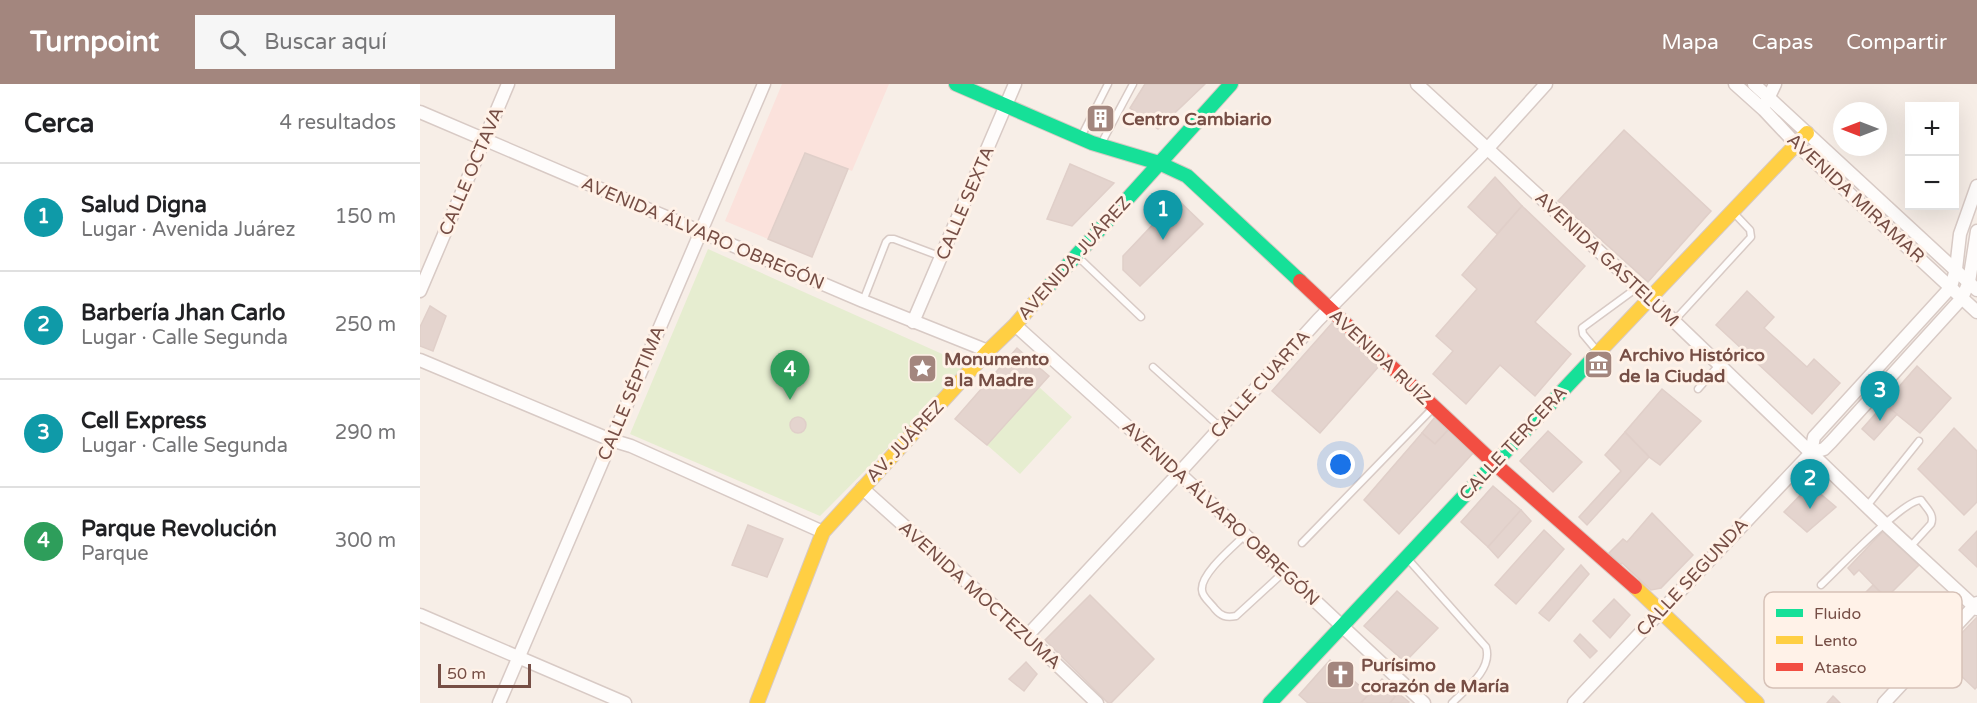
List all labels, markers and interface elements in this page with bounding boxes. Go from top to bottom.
search box [195,15,615,69]
text: Turnpoint [30,25,159,59]
icon: search [216,26,249,59]
text: Buscar aquí [264,29,387,55]
text: Mapa [1662,30,1719,55]
text: Capas [1752,30,1813,55]
text: Compartir [1846,30,1947,55]
north arrow [1833,102,1887,156]
map controls [1905,102,1959,210]
button: + [1905,102,1959,156]
street label: CALLE OCTAVA [434,103,508,239]
building icon: Centro Cambiario [1085,103,1117,135]
text: Cerca [24,108,94,139]
place label: Centro Cambiario [1122,108,1272,130]
text: 4 resultados [280,111,396,135]
street label: AVENIDA MIRAMAR [1783,129,1929,267]
street label: CALLE SEXTA [931,143,999,263]
button: − [1905,156,1959,210]
street label: AVENIDA ÁLVARO OBREGÓN [578,172,828,294]
street label: AVENIDA GASTELUM [1531,187,1683,331]
pin: 1 [1144,190,1182,240]
text: Salud Digna [81,192,207,218]
street label: AVENIDA JUÁREZ [1013,192,1135,324]
text: 1 [37,205,50,229]
text: 150 m [335,205,396,229]
text: Lugar · Avenida Juárez [81,218,295,242]
text: Barbería Jhan Carlo [81,300,285,326]
street label: AVENIDA RUÍZ [1325,304,1435,410]
text: 2 [37,313,50,337]
text: 250 m [335,313,396,337]
street label: CALLE SÉPTIMA [593,322,669,464]
street label: CALLE CUARTA [1206,325,1314,443]
text: Lugar · Calle Segunda [81,326,288,350]
place label: Archivo Histórico de la Ciudad [1619,344,1765,387]
place label: Monumento a la Madre [944,348,1049,391]
museum icon: Archivo Histórico de la Ciudad [1582,349,1614,381]
pin: 4 [770,350,809,400]
place icon: Monumento a la Madre [907,353,939,385]
pin: 3 [1860,372,1900,421]
street label: CALLE TERCERA [1454,381,1572,505]
street label: AV. JUÁREZ [861,395,949,487]
text: Cell Express [81,408,207,434]
street label: AVENIDA ÁLVARO OBREGÓN [1118,416,1324,610]
text: 3 [37,421,50,445]
text: 290 m [335,421,396,445]
text: Lugar · Calle Segunda [81,434,288,458]
your location [1326,450,1355,479]
pin: 2 [1790,460,1830,509]
street label: CALLE SEGUNDA [1632,513,1752,641]
text: Parque Revolución [81,516,277,542]
street label: AVENIDA MOCTEZUMA [894,516,1066,674]
text: 4 [37,529,50,553]
text: 300 m [335,529,396,553]
text: Parque [81,542,149,566]
legend [1764,592,1962,688]
text: Fluido [1814,604,1861,624]
text: Lento [1814,631,1858,651]
place label: Purísimo corazón de María [1361,654,1509,697]
text: Atasco [1814,658,1867,678]
church icon: Purísimo corazón de María [1324,659,1356,691]
scale bar [438,661,531,688]
text: 50 m [447,664,486,684]

